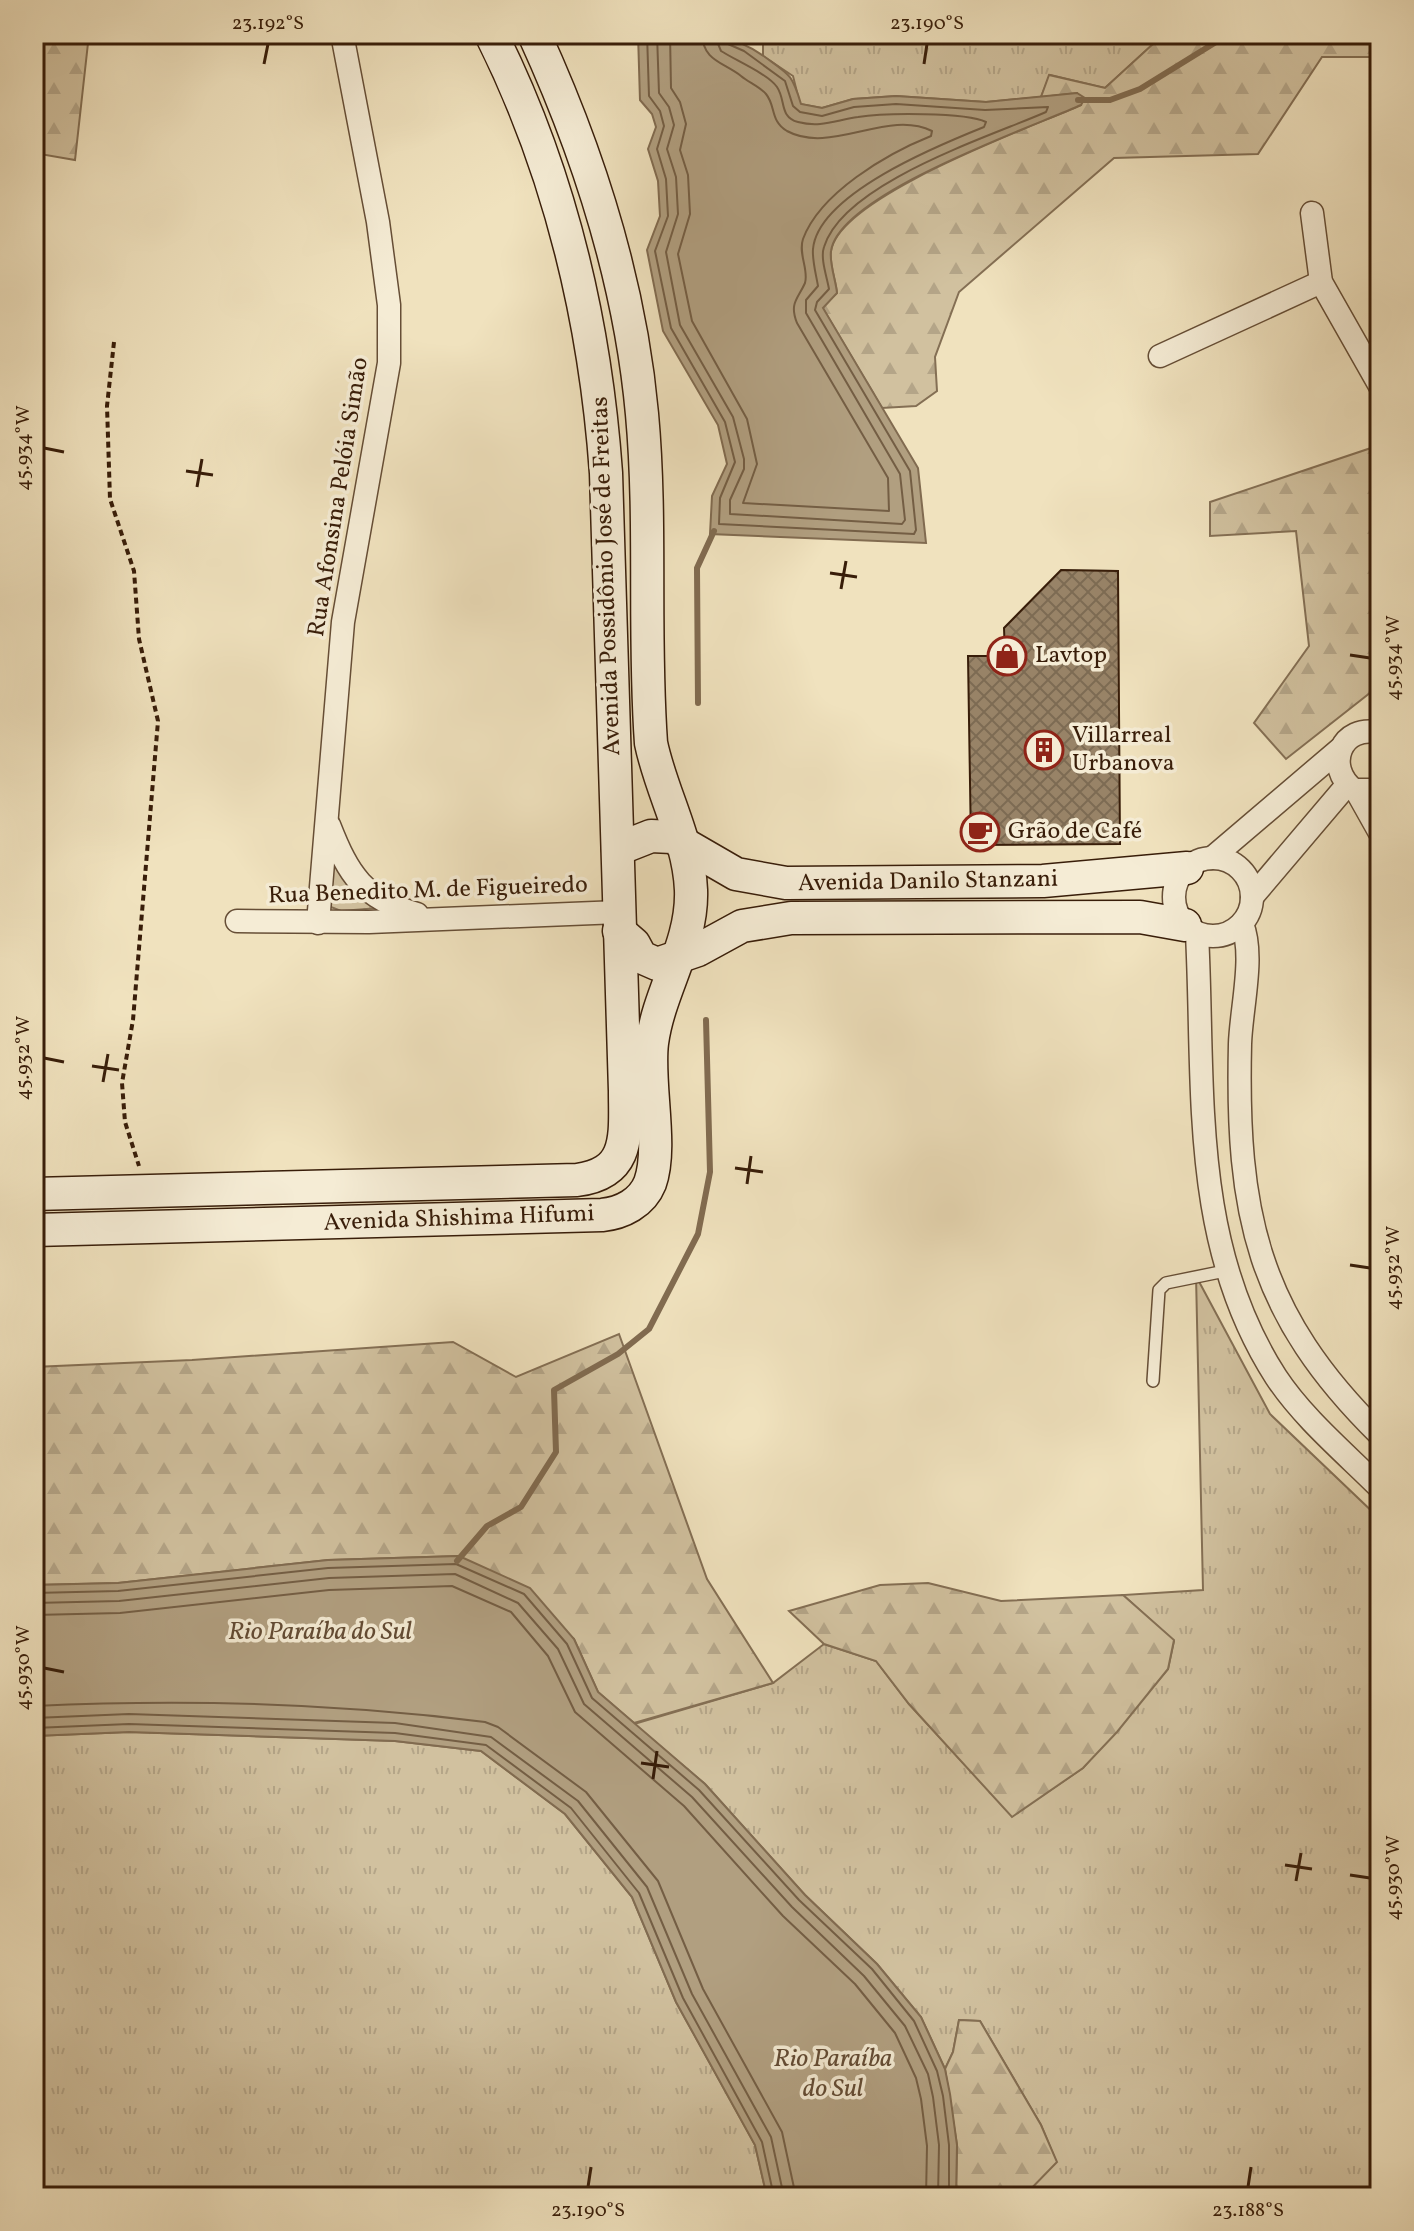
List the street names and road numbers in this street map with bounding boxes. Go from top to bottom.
street label: Rua Afonsina Pelóia Simão [300,355,378,639]
street label: Avenida Possidônio José de Freitas [584,396,630,756]
street label: Avenida Danilo Stanzani [798,863,1058,901]
street label: Rua Benedito M. de Figueiredo [268,868,588,914]
street label: Avenida Shishima Hifumi [323,1197,595,1241]

